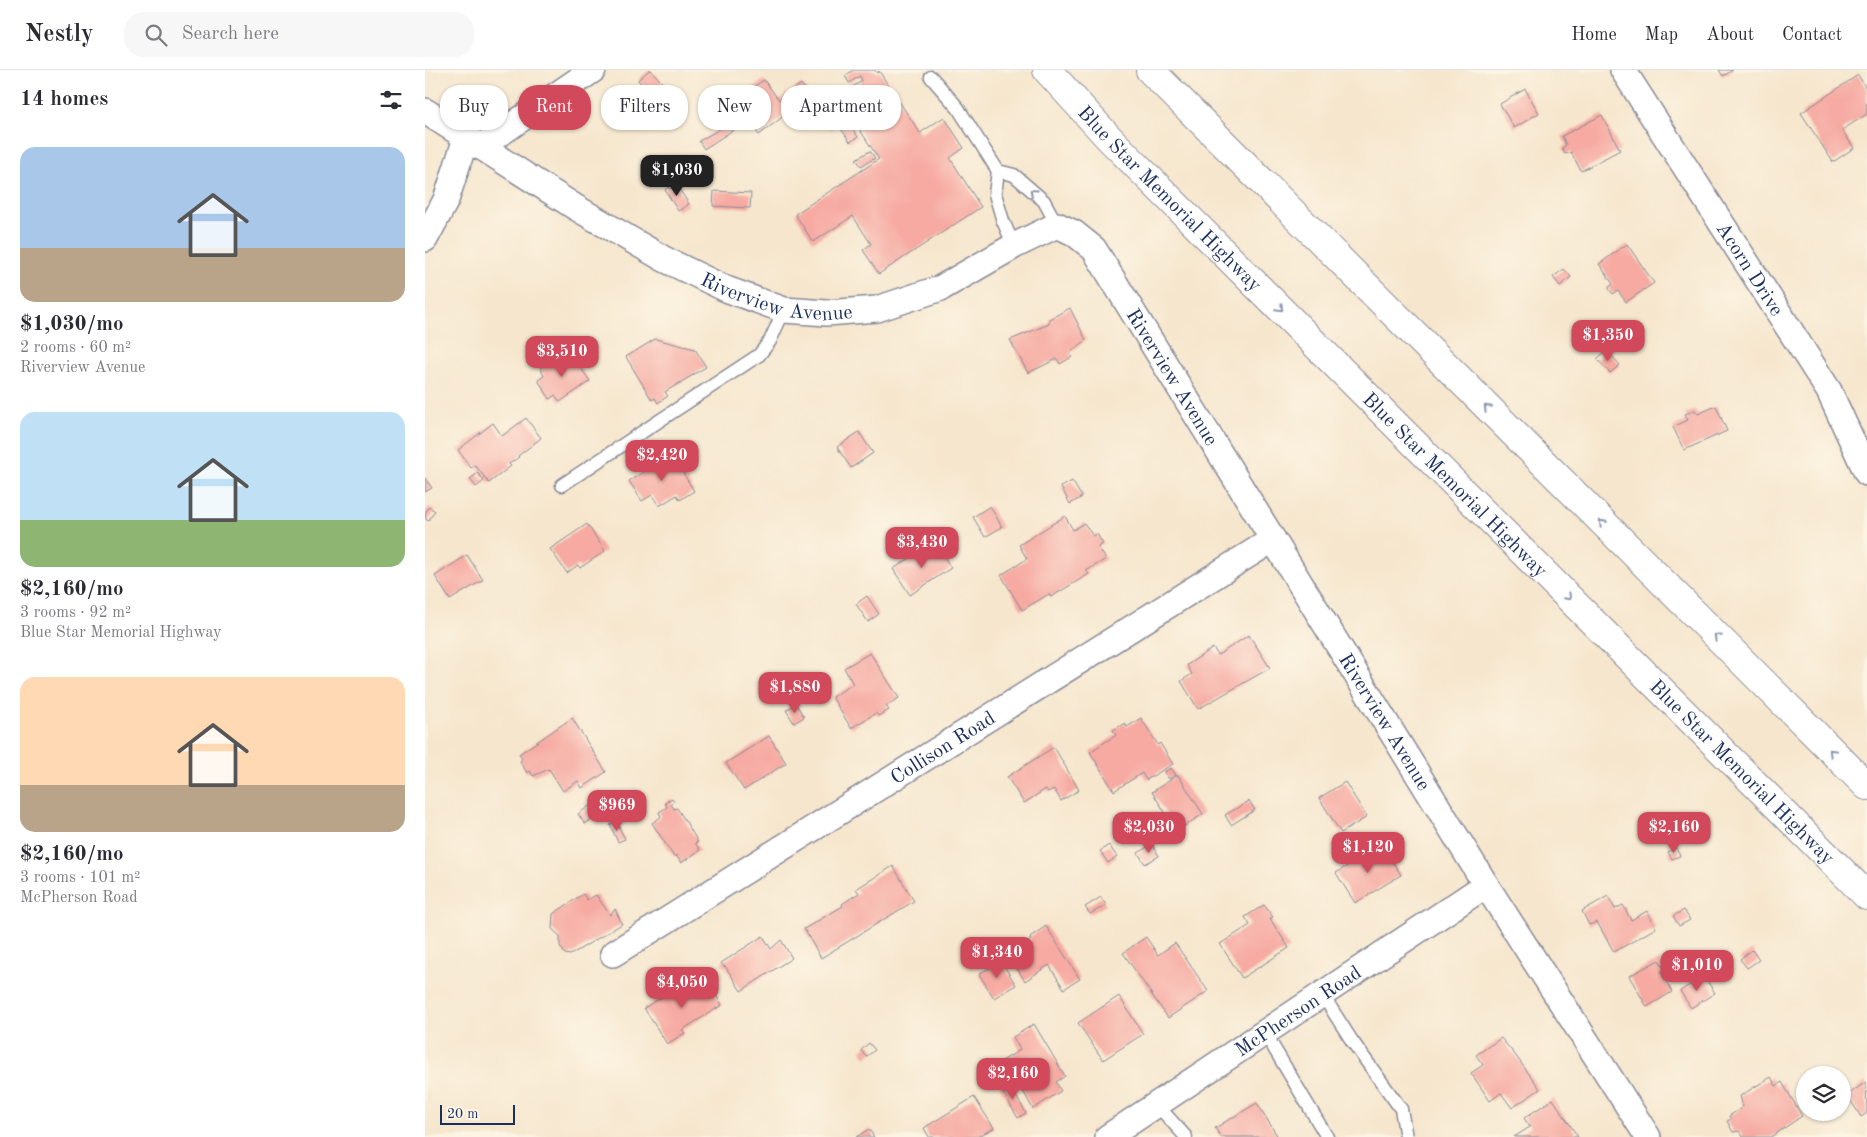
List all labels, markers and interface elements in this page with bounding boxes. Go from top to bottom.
search box [124,12,474,57]
icon: search [142,21,170,49]
text: Nestly [25,23,94,47]
text: Search here [182,25,279,44]
text: Home [1571,26,1617,44]
text: Map [1645,26,1678,44]
text: About [1706,26,1754,44]
text: Contact [1782,26,1842,44]
chip: Buy [440,85,508,130]
chip: Rent [518,85,591,130]
chip: Filters [601,85,688,130]
chip: New [698,85,771,130]
chip: Apartment [781,85,901,130]
icon: filters [377,86,405,114]
text: 14 homes [20,89,108,110]
street label: Blue Star Memorial Highway [1073,103,1265,297]
pin: $1,030 [636,154,718,197]
text: $1,030 [652,163,702,179]
icon: home [168,180,258,270]
one-way arrow [1030,189,1039,198]
street label: Acorn Drive [1712,219,1786,320]
street label: Riverview Avenue [697,270,853,325]
one-way arrow [1274,302,1283,311]
street label: Riverview Avenue [1121,306,1221,450]
text: $1,030/mo [20,314,124,335]
pin: $1,350 [1567,320,1649,362]
text: $1,350 [1583,328,1633,344]
pin: $3,510 [521,336,603,378]
text: 2 rooms · 60 m² [20,340,131,356]
text: $3,510 [537,344,587,360]
text: Riverview Avenue [20,360,145,376]
street label: Blue Star Memorial Highway [1358,390,1551,582]
one-way arrow [1484,405,1493,414]
pin: $2,420 [621,440,703,482]
icon: home [168,445,258,535]
text: $2,420 [637,448,687,464]
one-way arrow [1599,519,1608,528]
pin: $3,430 [881,526,963,569]
text: $3,430 [897,535,947,551]
text: $2,160/mo [20,579,124,600]
one-way arrow [1562,591,1571,600]
text: 3 rooms · 92 m² [20,605,131,621]
text: Blue Star Memorial Highway [20,625,222,641]
one-way arrow [1714,634,1723,643]
street label: Riverview Avenue [1334,651,1433,795]
pin: $1,880 [754,672,836,714]
street label: Blue Star Memorial Highway [1645,677,1838,869]
text: $1,880 [770,680,820,696]
street label: Collison Road [888,709,999,789]
icon: home [168,710,258,800]
one-way arrow [1829,749,1838,758]
pin: $969 [587,790,647,832]
text: $969 [598,798,636,814]
pin: $2,030 [1108,812,1190,854]
pin: $2,160 [1633,812,1715,854]
text: $2,030 [1124,820,1174,836]
text: $2,160 [1649,820,1699,836]
pin: $1,120 [1327,832,1409,874]
text: $1,120 [1343,840,1393,856]
text: $2,160/mo [20,844,124,865]
text: 3 rooms · 101 m² [20,870,140,886]
text: McPherson Road [20,890,138,906]
pin: $1,340 [956,936,1038,979]
text: $1,340 [972,945,1022,961]
pin: $1,010 [1656,950,1738,992]
text: $1,010 [1672,958,1722,974]
street label: McPherson Road [1232,963,1366,1061]
pin: $4,050 [641,966,723,1009]
text: $4,050 [657,975,707,991]
pin: $2,160 [972,1058,1054,1100]
text: $2,160 [988,1066,1038,1082]
map controls [1796,1066,1851,1121]
button: layers [1796,1066,1851,1121]
scale bar [440,1102,515,1125]
text: 20 m [447,1107,478,1121]

